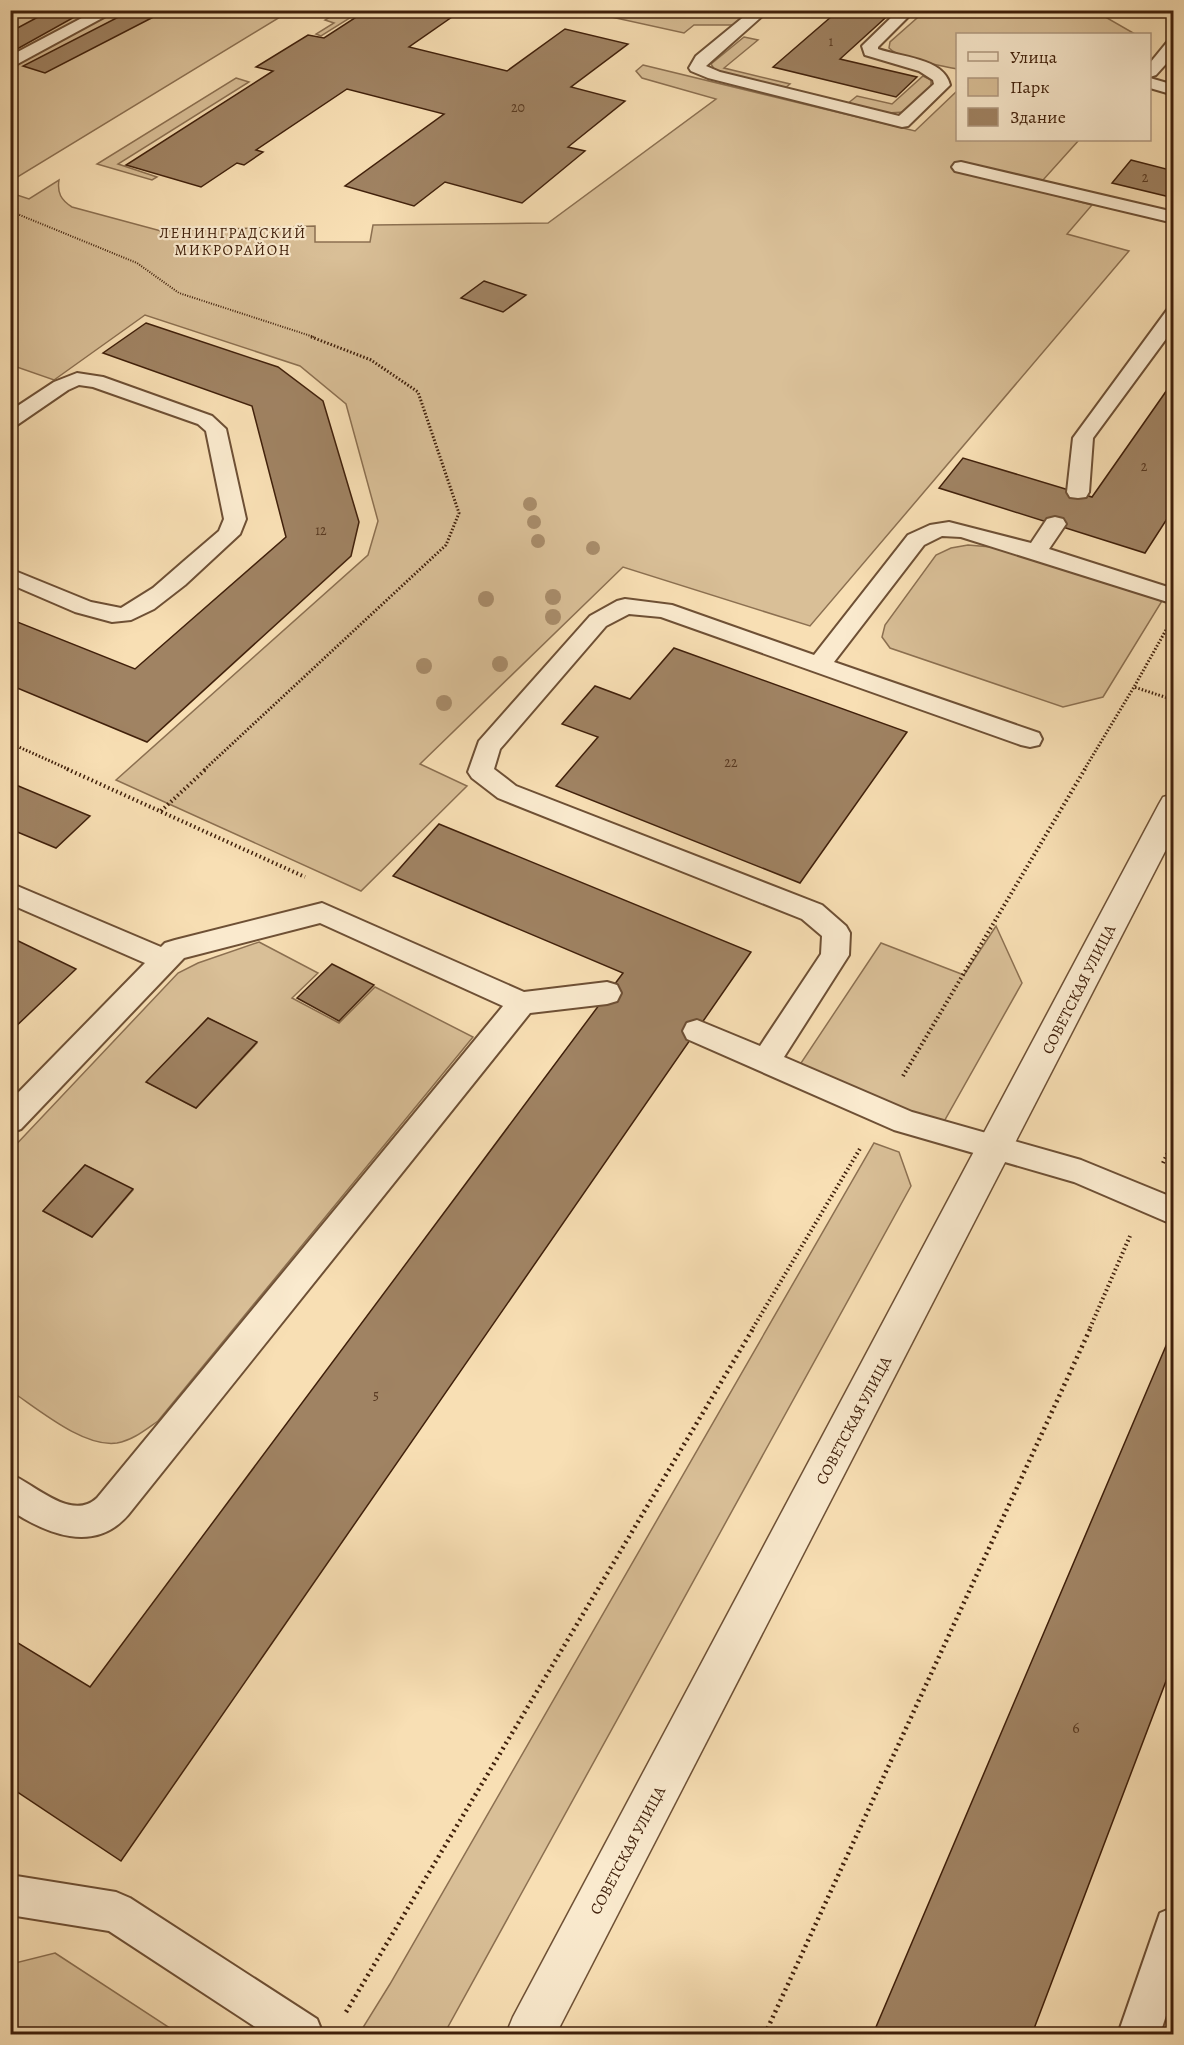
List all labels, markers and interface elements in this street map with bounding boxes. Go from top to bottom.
house number: 1 [829,32,834,51]
legend [956,33,1151,141]
text: Улица [1010,45,1058,69]
text: Парк [1010,75,1050,99]
house number: 20 [511,98,525,117]
text: Здание [1010,105,1066,129]
house number: 2 [1142,168,1149,187]
district label: ЛЕНИНГРАДСКИЙ МИКРОРАЙОН [159,223,307,260]
house number: 2 [1141,457,1148,476]
house number: 12 [315,521,327,540]
house number: 22 [724,753,738,772]
street label: СОВЕТСКАЯ УЛИЦА [1037,920,1121,1058]
street label: СОВЕТСКАЯ УЛИЦА [811,1352,897,1489]
house number: 5 [373,1386,379,1405]
house number: 6 [1072,1717,1080,1739]
street label: СОВЕТСКАЯ УЛИЦА [585,1782,671,1919]

